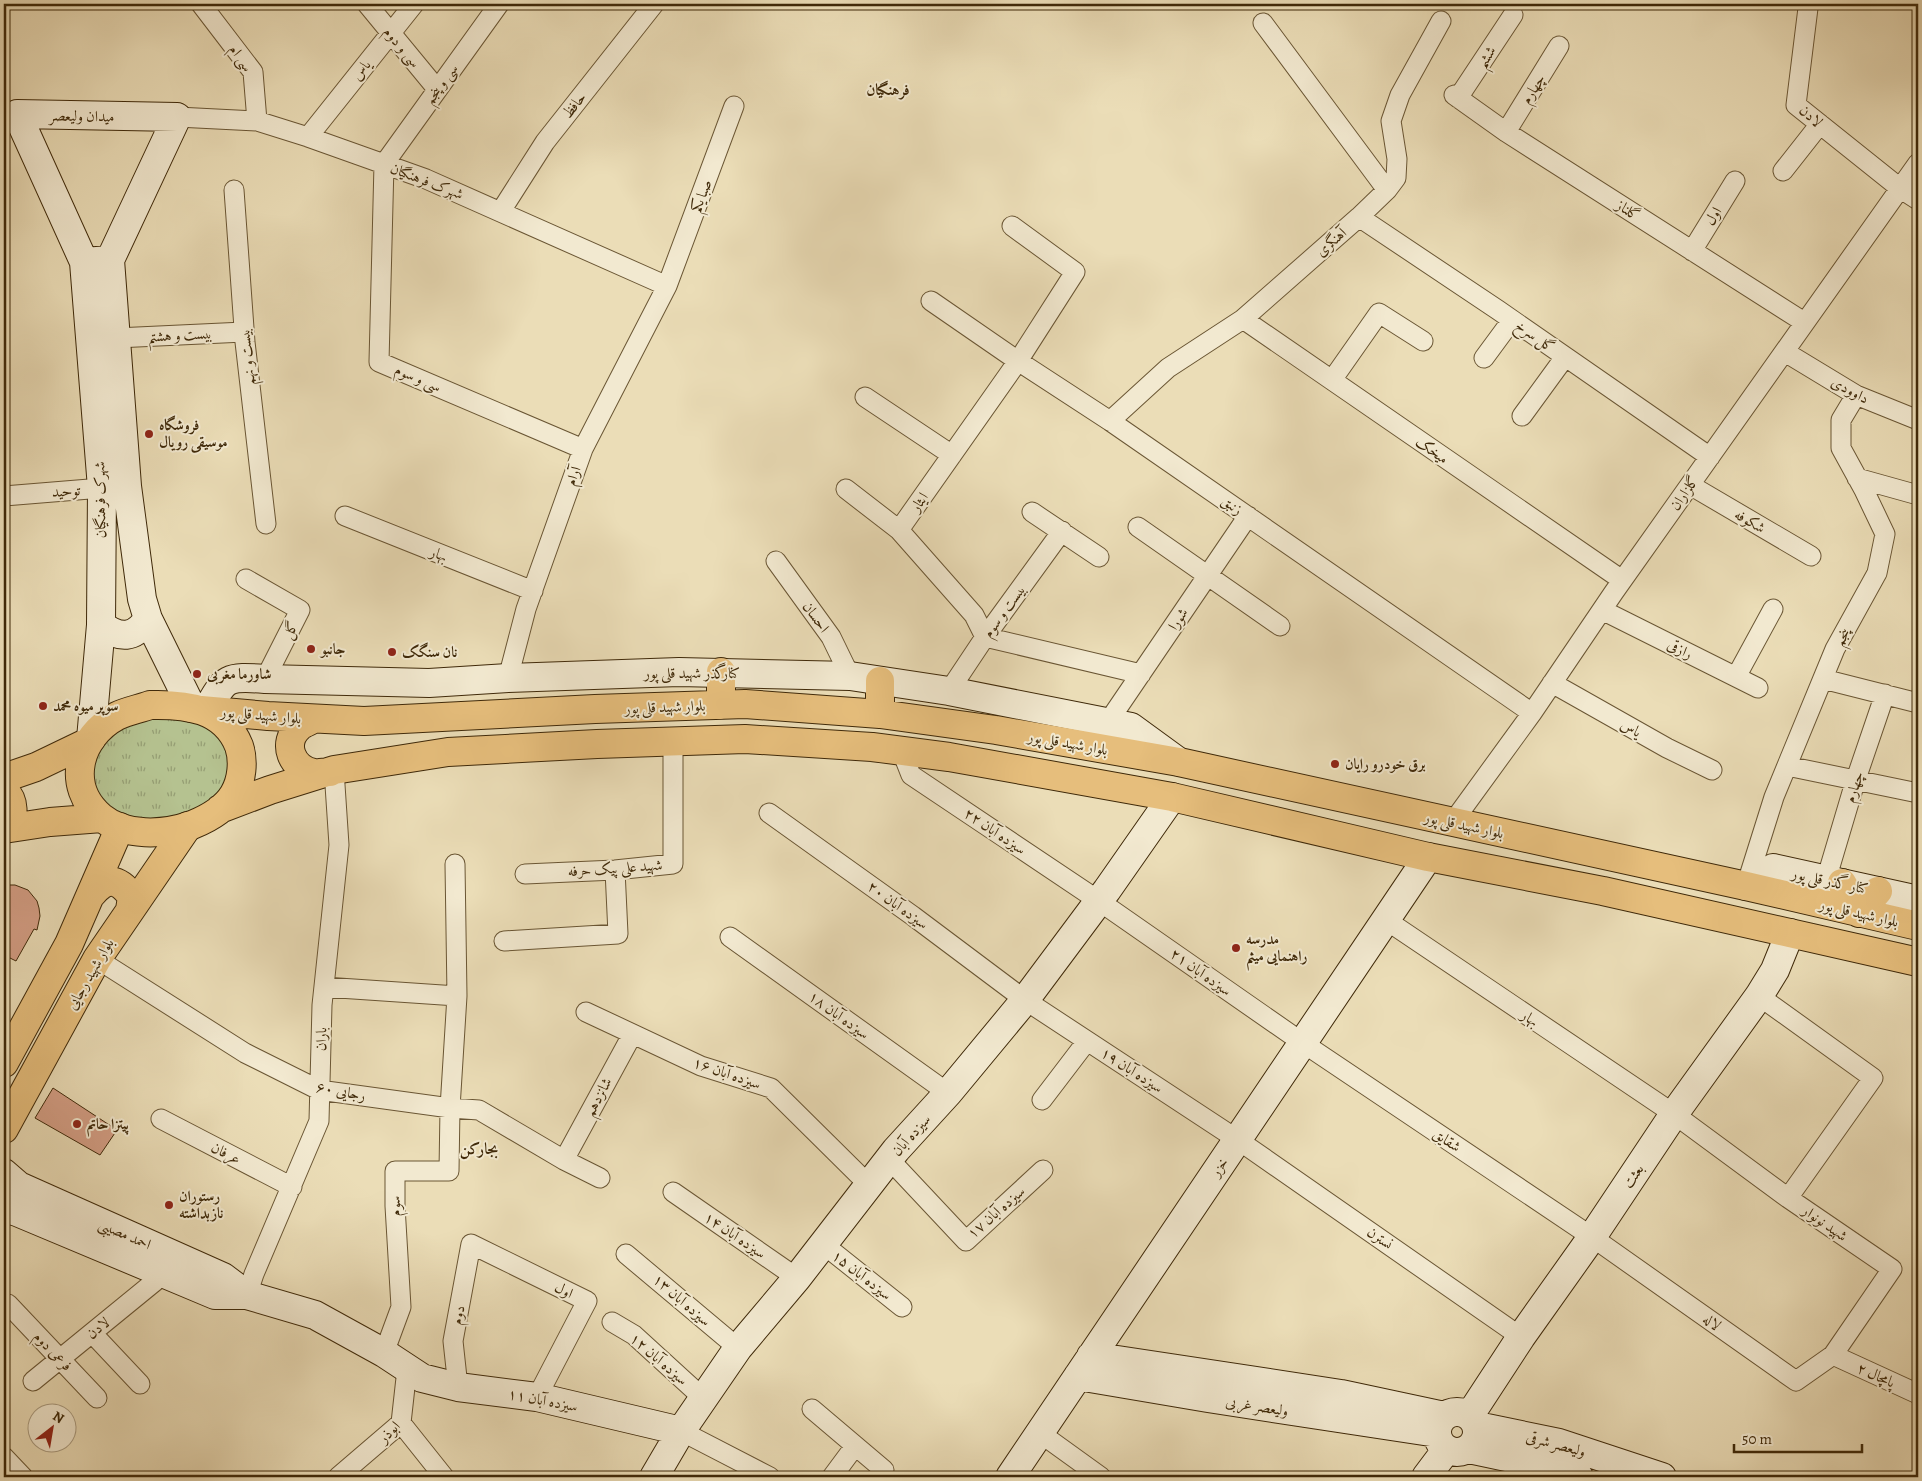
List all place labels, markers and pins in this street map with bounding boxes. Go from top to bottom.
place label: فروشگاه موسیقی رویال [159,415,228,453]
marker: فروشگاه موسیقی رویال [143,428,155,440]
place label: جانبو [319,639,345,659]
place label: نان سنگک [402,642,458,662]
marker: جانبو [305,643,317,655]
marker: نان سنگک [386,646,398,658]
place label: شاورما مغربی [206,664,272,685]
marker: شاورما مغربی [191,668,203,680]
place label: سوپر میوه محمد [53,696,119,716]
marker: سوپر میوه محمد [37,700,49,712]
place label: برق خودرو رایان [1345,754,1426,774]
marker: برق خودرو رایان [1329,758,1341,770]
place label: مدرسه راهنمایی میثم [1246,929,1308,971]
marker: مدرسه راهنمایی میثم [1230,942,1242,954]
place label: پیتزا حاتم [87,1114,129,1137]
marker: پیتزا حاتم [71,1118,83,1130]
place label: رستوران نازبداشته [179,1186,224,1223]
marker: رستوران نازبداشته [163,1199,175,1211]

